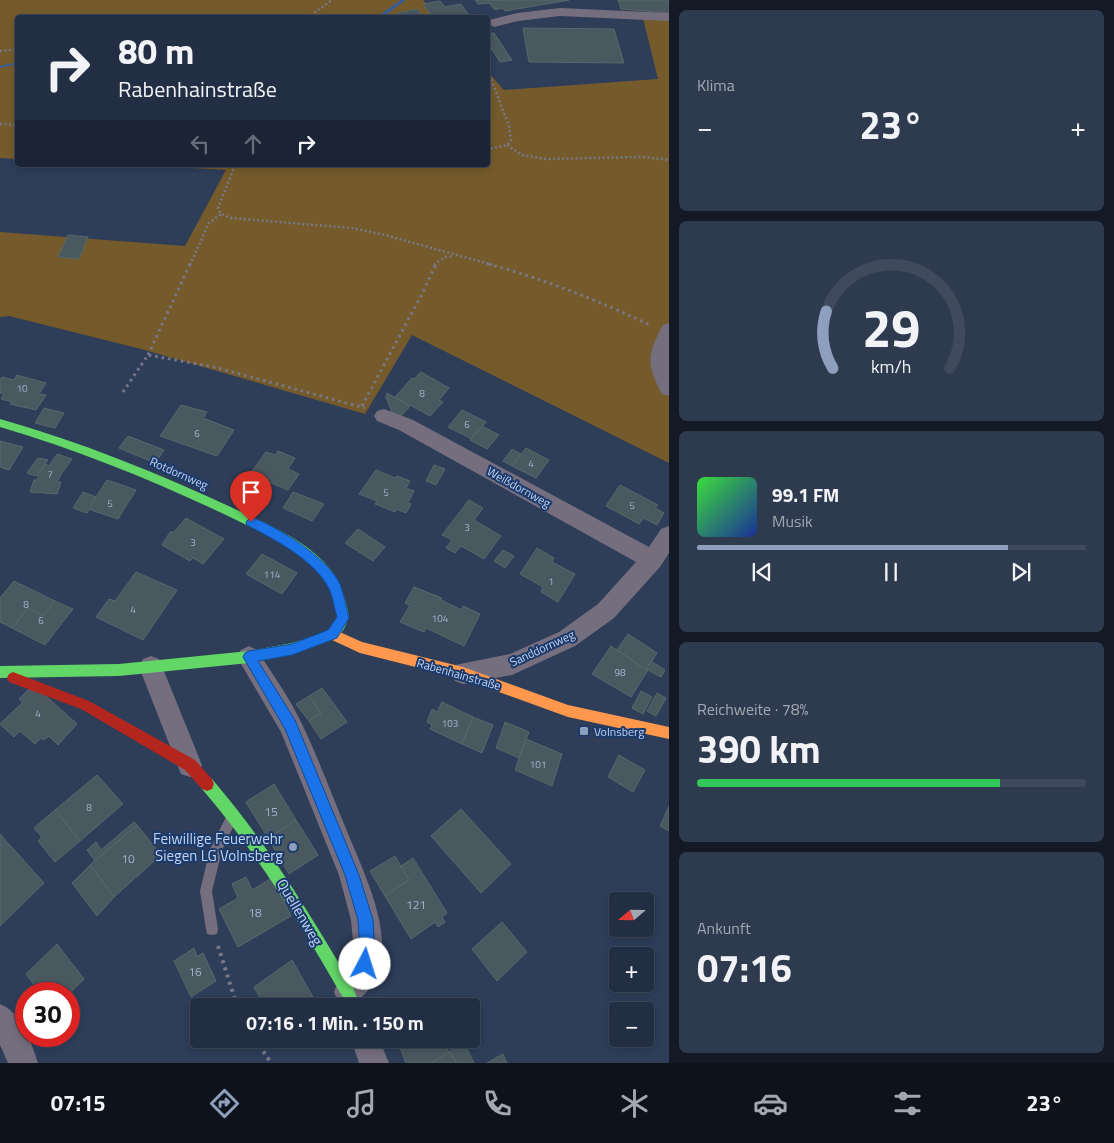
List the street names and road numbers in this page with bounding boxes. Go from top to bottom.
street label: Rotdornweg [147,452,211,494]
street label: Weißdornweg [484,462,554,512]
street label: Sanddornweg [506,625,578,671]
street label: Rabenhainstraße [415,653,503,695]
street label: Quellenweg [271,874,329,950]

